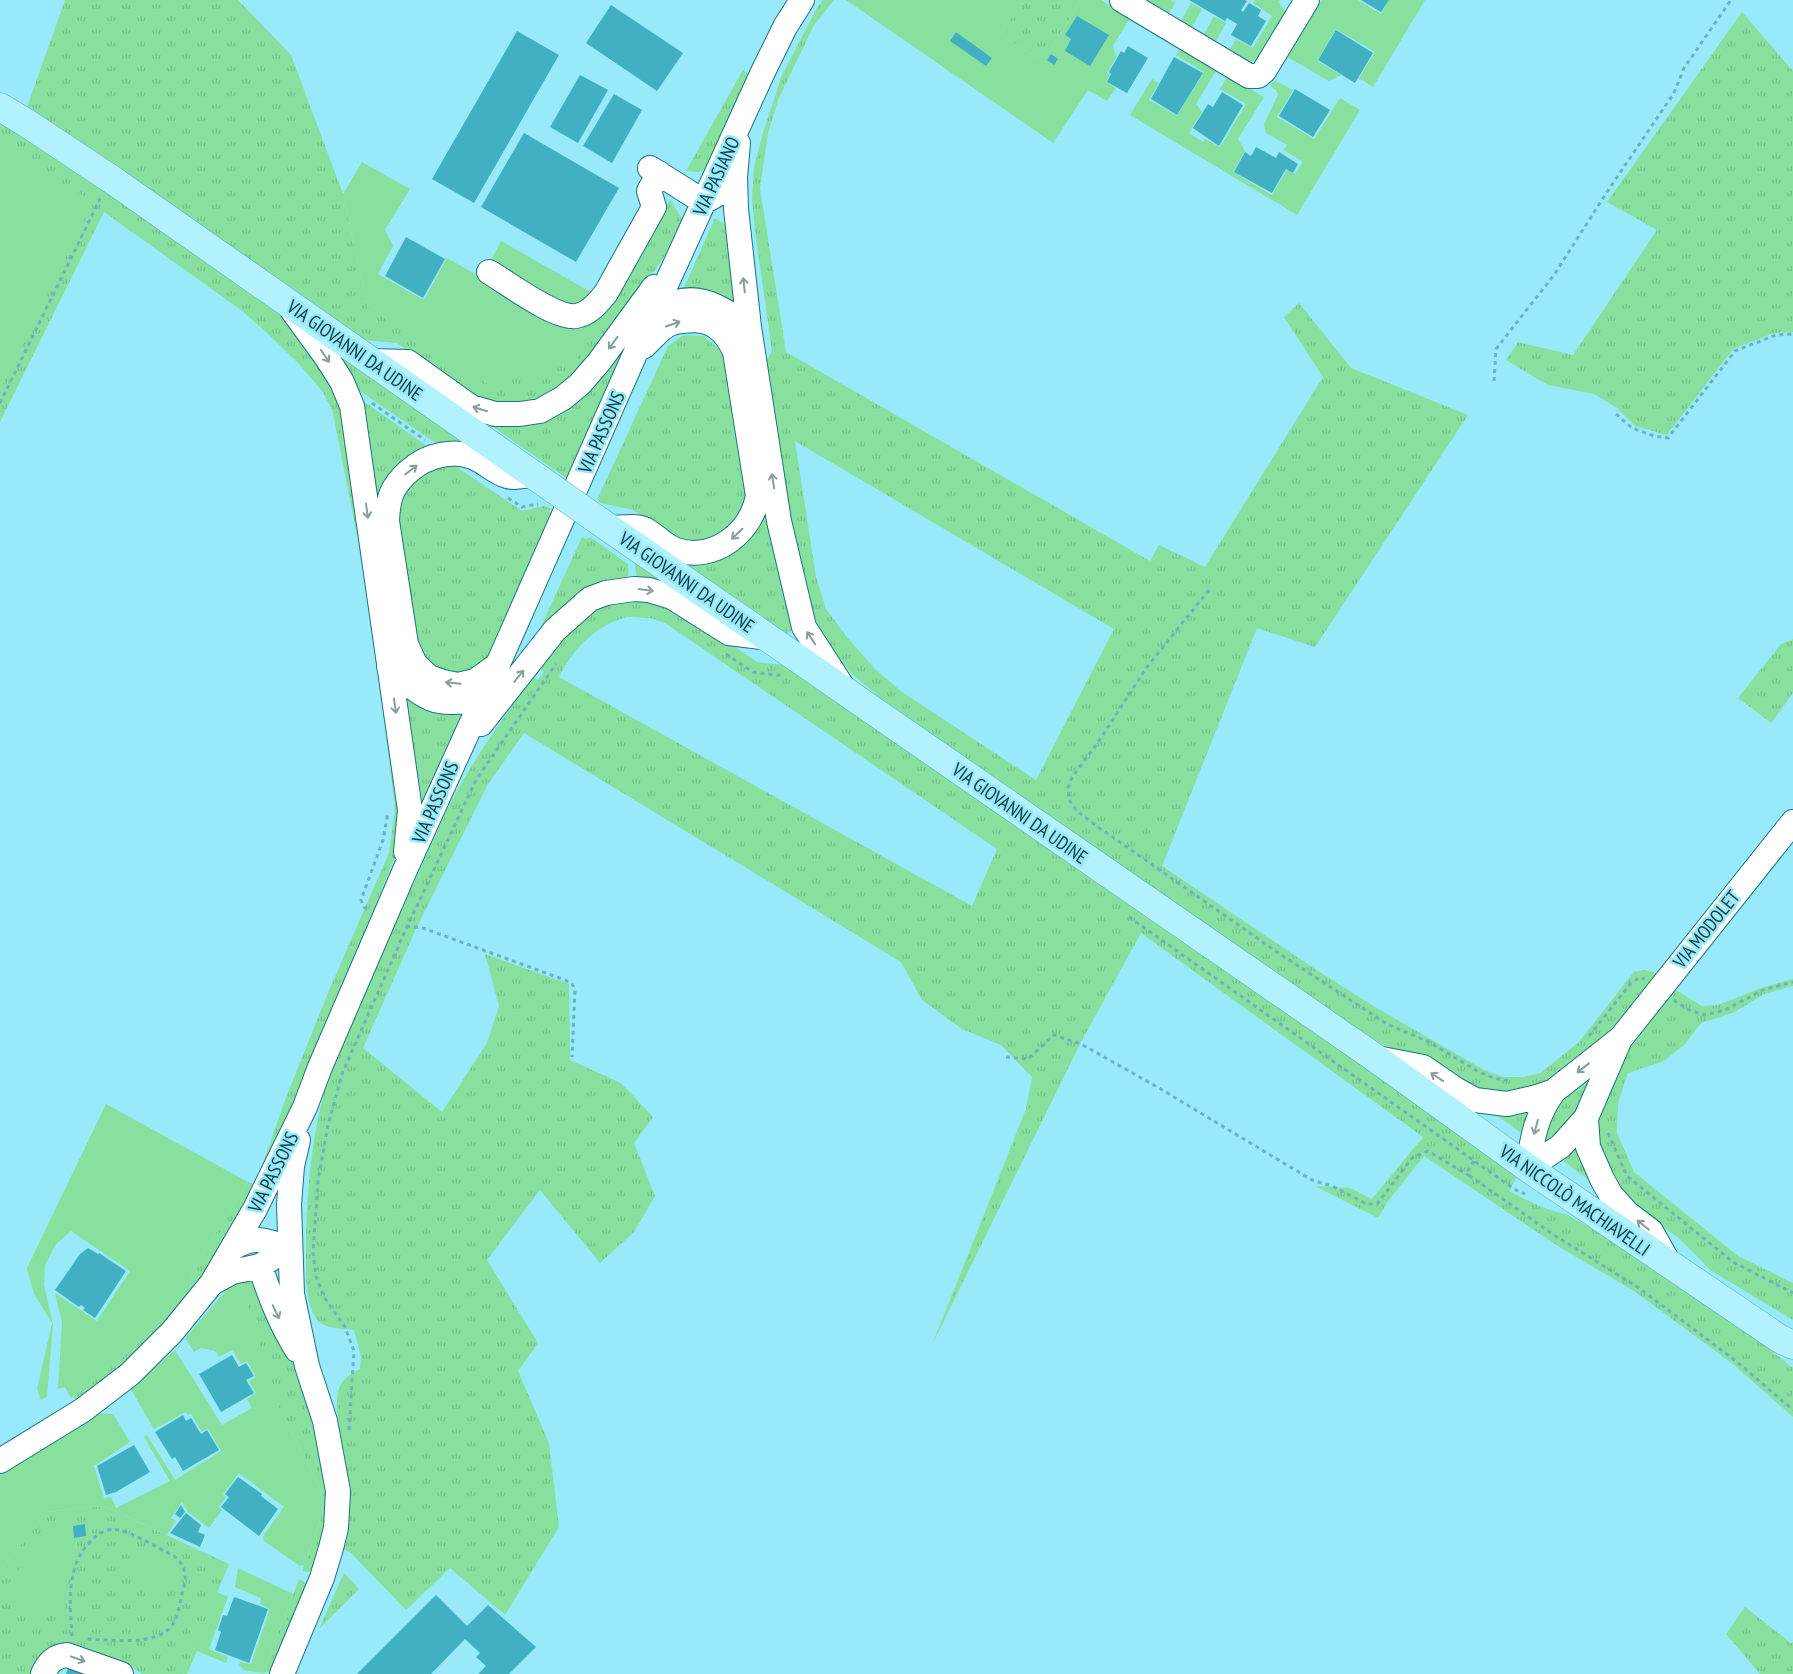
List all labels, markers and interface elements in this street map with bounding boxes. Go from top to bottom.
street label: VIA PASIANO [687,133,745,220]
one-way arrow [739,278,749,294]
street label: VIA GIOVANNI DA UDINE [282,294,427,406]
one-way arrow [665,318,681,328]
one-way arrow [608,336,618,350]
one-way arrow [320,349,330,363]
street label: VIA PASSONS [572,387,630,478]
one-way arrow [472,404,488,414]
one-way arrow [404,465,418,475]
one-way arrow [767,473,777,489]
one-way arrow [362,502,372,518]
street label: VIA GIOVANNI DA UDINE [614,526,759,638]
one-way arrow [731,528,743,540]
one-way arrow [637,586,653,596]
one-way arrow [806,631,816,645]
one-way arrow [513,669,524,682]
one-way arrow [445,678,461,688]
one-way arrow [390,698,400,714]
street label: VIA PASSONS [406,757,464,848]
street label: VIA GIOVANNI DA UDINE [947,757,1092,869]
street label: VIA MODOLET [1667,885,1745,974]
one-way arrow [1576,1062,1589,1073]
one-way arrow [1430,1072,1444,1082]
one-way arrow [1530,1119,1540,1135]
street label: VIA PASSONS [242,1128,303,1217]
street label: VIA NICCOLÒ MACHIAVELLI [1494,1139,1655,1261]
one-way arrow [1637,1220,1650,1231]
one-way arrow [272,1304,282,1319]
one-way arrow [70,1655,86,1664]

